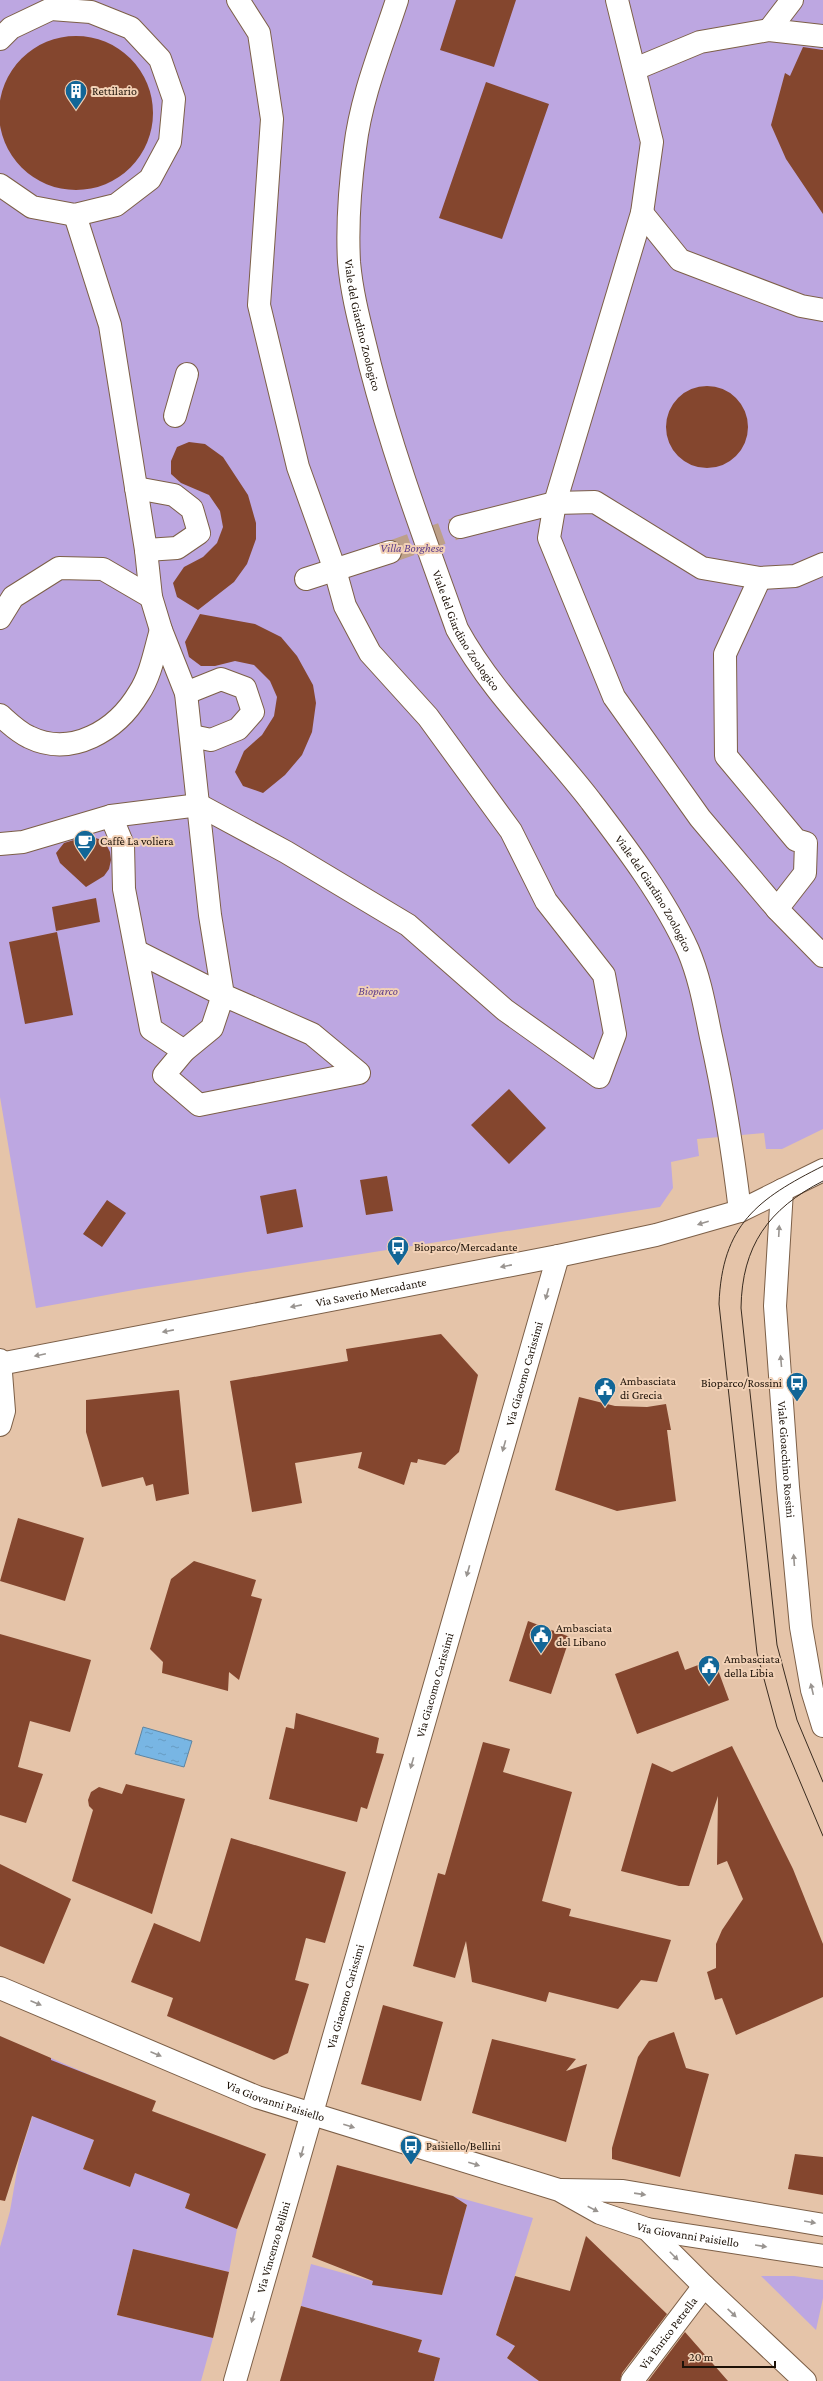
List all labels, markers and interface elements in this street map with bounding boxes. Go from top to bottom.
building icon: Rettilario [63,78,89,111]
place label: Rettilario [92,84,137,98]
street label: Viale del Giardino Zoologico [342,259,384,393]
park label: Villa Borghese [380,541,444,555]
street label: Viale del Giardino Zoologico [429,568,503,694]
cafe icon: Caffè La voliera [72,828,98,861]
street label: Viale del Giardino Zoologico [612,833,695,954]
place label: Caffè La voliera [100,834,174,848]
park label: Bioparco [358,984,398,998]
one-way arrow [697,1220,709,1226]
one-way arrow [776,1225,783,1237]
bus stop icon: Bioparco/Mercadante [385,1234,411,1267]
place label: Bioparco/Mercadante [414,1240,518,1254]
one-way arrow [500,1264,512,1270]
street label: Via Saverio Mercadante [315,1275,428,1310]
one-way arrow [544,1288,550,1300]
one-way arrow [290,1304,302,1310]
street label: Via Giacomo Carissimi [503,1320,546,1428]
one-way arrow [162,1328,174,1334]
one-way arrow [34,1353,46,1359]
one-way arrow [777,1355,784,1367]
bus stop icon: Bioparco/Rossini [784,1370,810,1403]
place label: Ambasciata di Grecia [620,1374,676,1402]
public building icon: Ambasciata di Grecia [592,1375,618,1408]
place label: Bioparco/Rossini [701,1376,782,1390]
street label: Viale Gioacchino Rossini [775,1401,798,1518]
one-way arrow [501,1440,507,1452]
one-way arrow [791,1554,798,1566]
one-way arrow [465,1565,471,1577]
place label: Ambasciata del Libano [556,1621,612,1649]
public building icon: Ambasciata del Libano [528,1622,554,1655]
street label: Via Giacomo Carissimi [413,1631,456,1739]
place label: Ambasciata della Libia [724,1652,780,1680]
public building icon: Ambasciata della Libia [696,1653,722,1686]
one-way arrow [809,1683,815,1695]
one-way arrow [409,1757,415,1769]
street label: Via Giacomo Carissimi [324,1943,367,2050]
one-way arrow [30,2000,41,2006]
one-way arrow [150,2051,161,2057]
street label: Via Giovanni Paisiello [224,2078,327,2124]
one-way arrow [343,2124,355,2130]
bus stop icon: Paisiello/Bellini [398,2133,424,2166]
place label: Paisiello/Bellini [426,2139,501,2153]
one-way arrow [299,2147,305,2159]
one-way arrow [468,2161,480,2167]
one-way arrow [634,2191,646,2197]
street label: Via Vincenzo Bellini [254,2200,293,2295]
one-way arrow [588,2206,599,2212]
street label: Via Giovanni Paisiello [635,2219,740,2250]
one-way arrow [804,2220,816,2226]
one-way arrow [755,2243,767,2249]
one-way arrow [669,2251,679,2261]
street label: Via Enrico Petrella [636,2294,700,2372]
one-way arrow [728,2308,737,2317]
one-way arrow [250,2312,256,2324]
scale bar [683,2343,775,2369]
text: 20 m [689,2350,714,2364]

